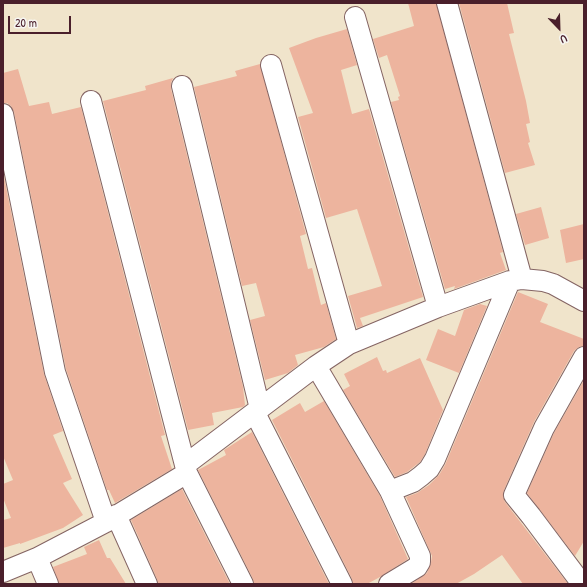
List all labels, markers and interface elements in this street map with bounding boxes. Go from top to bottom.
scale bar [10,8,73,34]
north arrow [539,8,579,48]
text: 20 m [15,14,37,31]
text: U [558,31,569,47]

